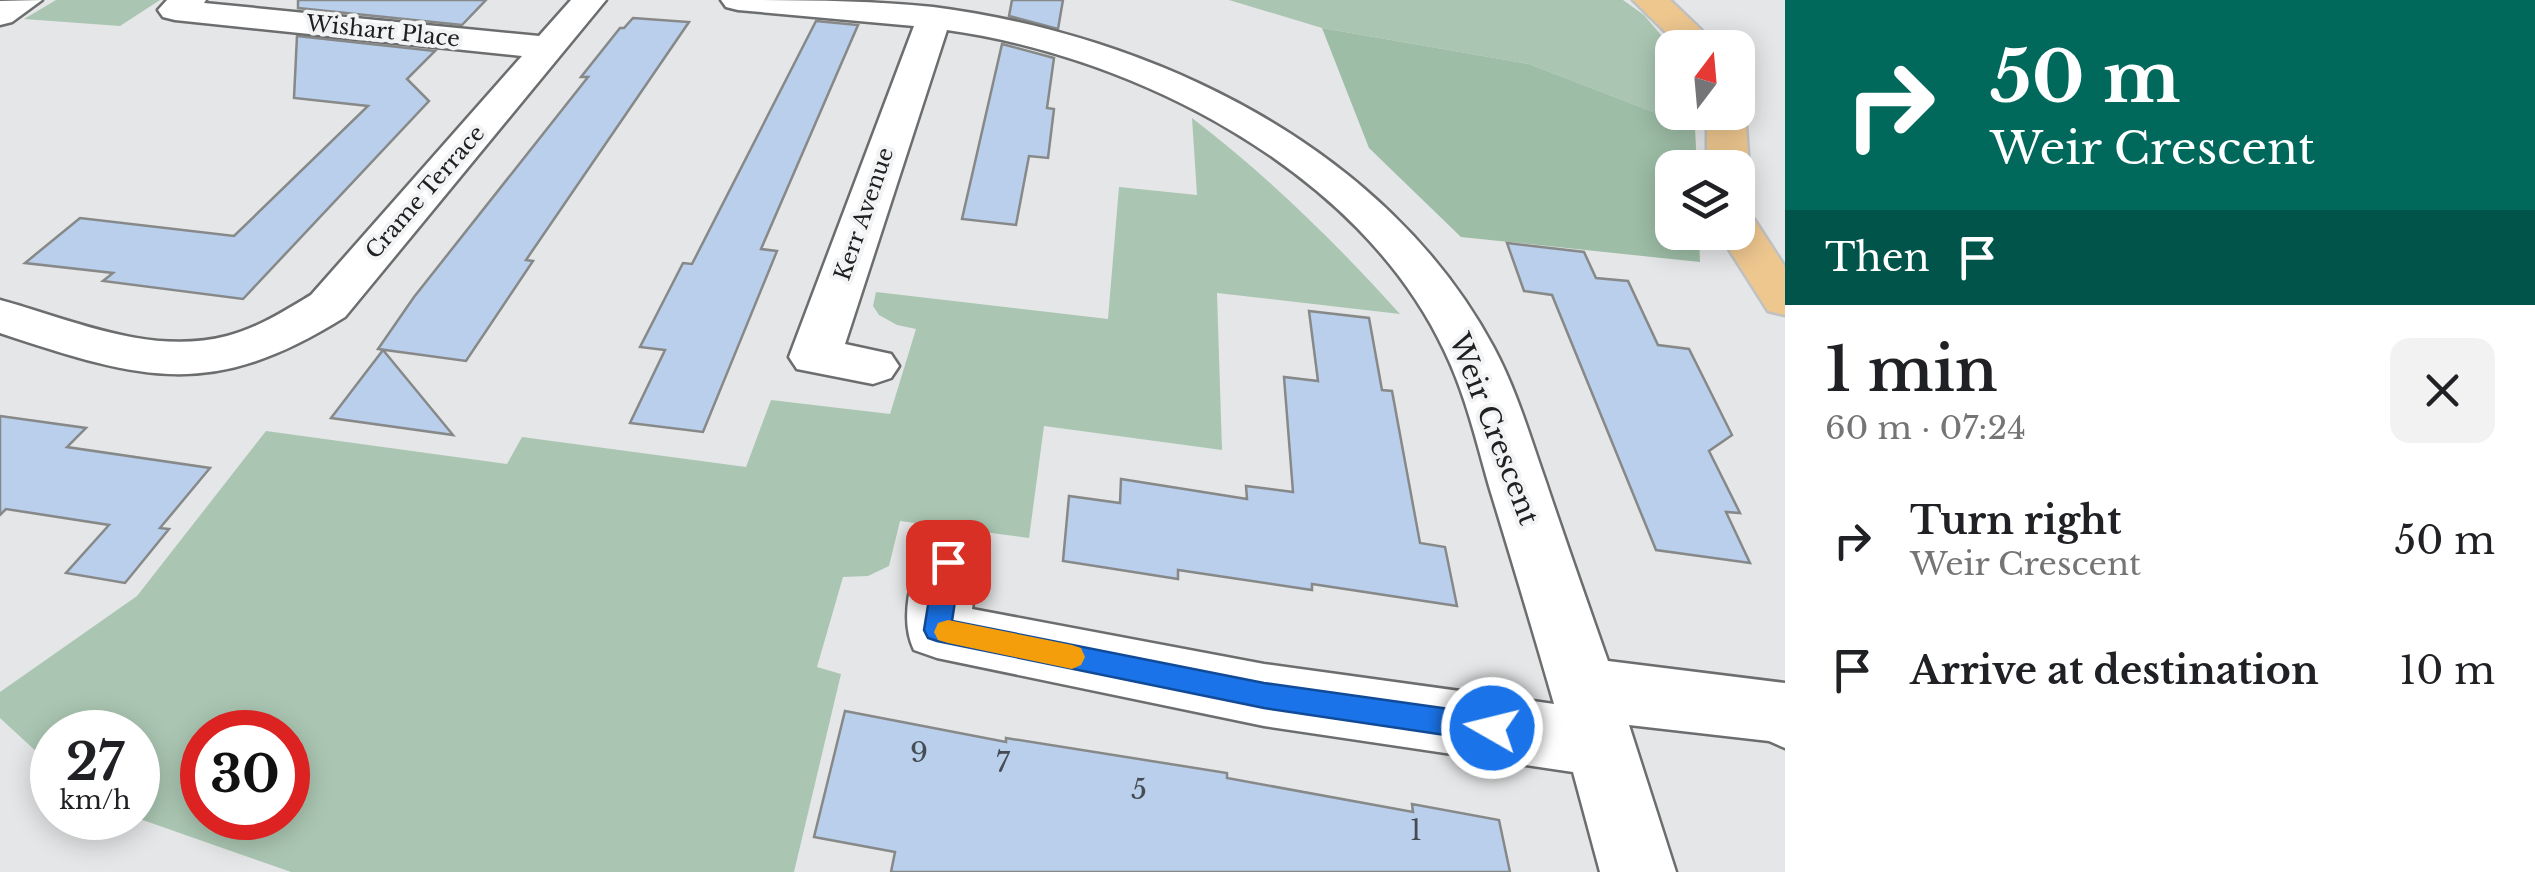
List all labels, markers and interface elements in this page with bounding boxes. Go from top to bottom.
street label: Wishart Place [304,9,461,53]
north arrow [1655,30,1755,130]
map controls [1655,30,1755,250]
text: 50 m [1990,34,2181,121]
icon: right [1825,40,1955,170]
street label: Crame Terrace [360,120,490,264]
text: Weir Crescent [1990,120,2315,176]
street label: Kerr Avenue [829,144,899,284]
button: layers [1655,150,1755,250]
icon: arrive [1950,230,2005,285]
text: Then [1825,234,1930,281]
street label: Weir Crescent [1441,327,1547,530]
text: 1 min [1825,333,1998,407]
button: close [2390,338,2495,443]
text: 60 m · 07:24 [1825,408,2026,448]
text: Turn right [1910,497,2121,544]
icon: right [1825,513,1880,568]
text: 50 m [2395,517,2495,564]
pin [906,520,991,605]
icon: arrive [921,535,976,590]
text: Weir Crescent [1910,544,2141,584]
icon: arrive [1825,643,1880,698]
text: Arrive at destination [1910,647,2319,694]
text: 10 m [2399,647,2495,694]
position arrow [1440,676,1544,780]
speed limit sign: 30 [180,710,310,840]
text: 27 [66,731,124,794]
house number: 9 [910,735,928,770]
house number: 7 [996,745,1011,780]
house number: 5 [1131,772,1147,807]
text: km/h [60,785,130,816]
house number: 1 [1410,813,1422,848]

